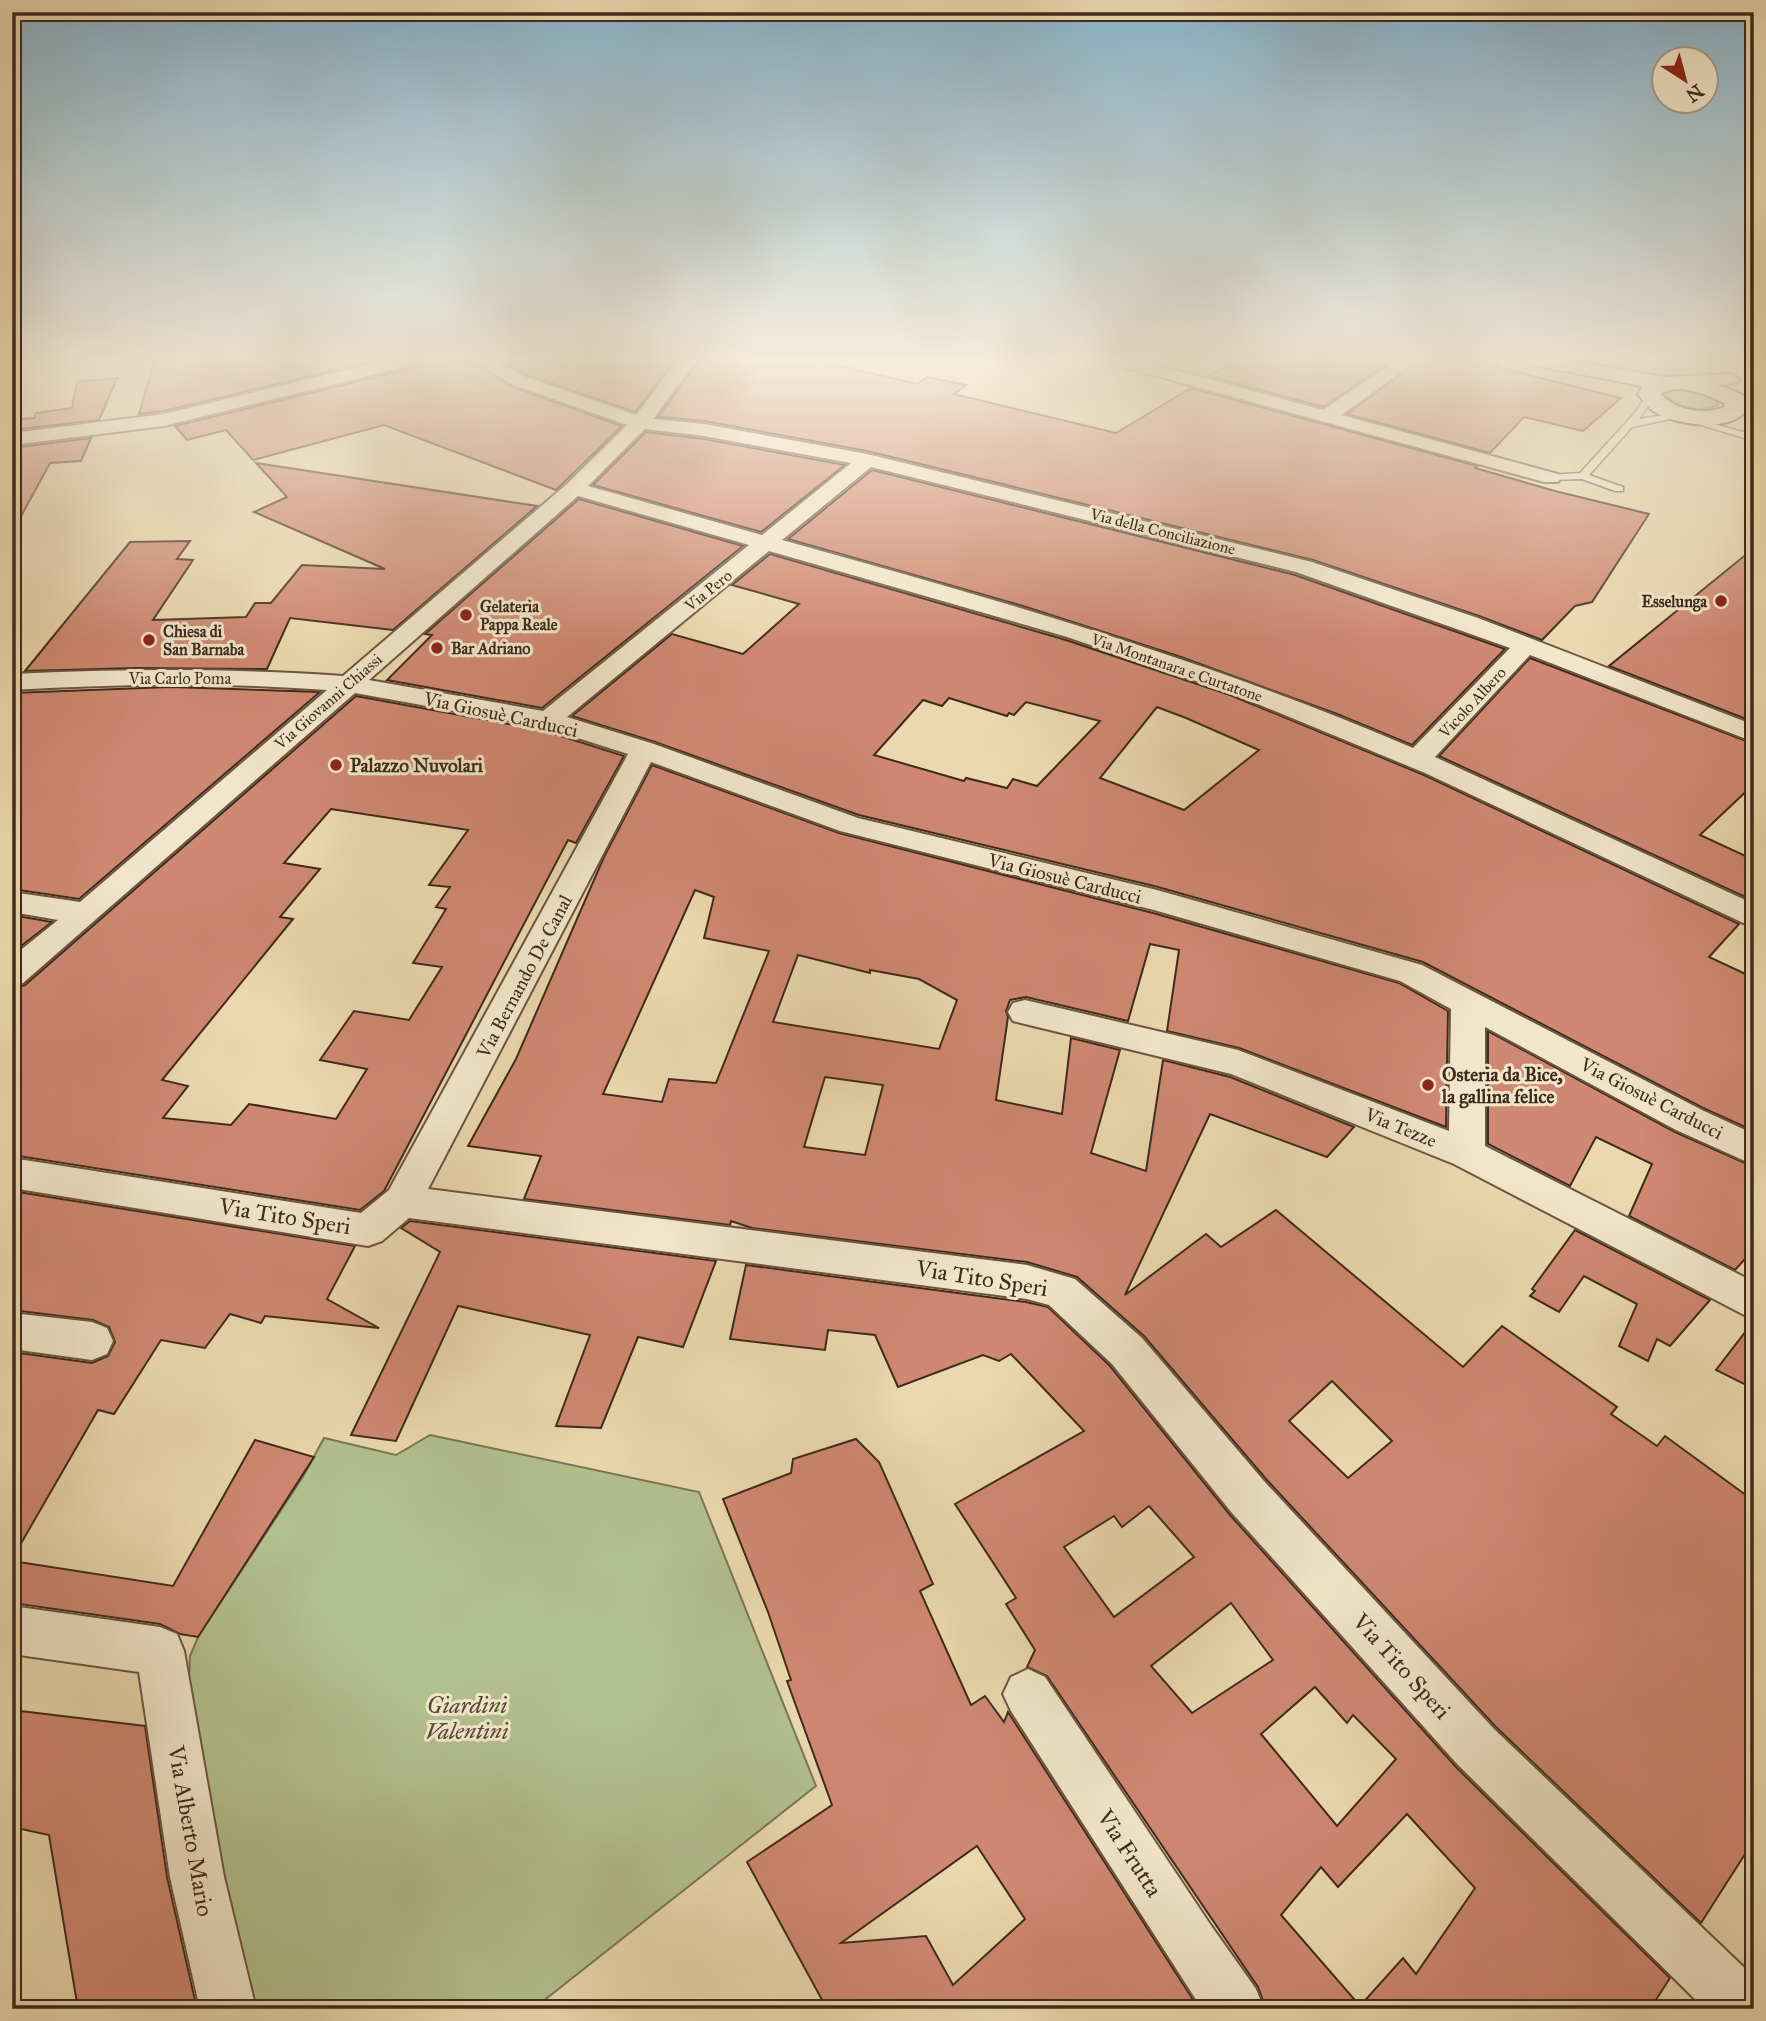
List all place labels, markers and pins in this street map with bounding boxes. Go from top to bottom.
place label: Esselunga [1642,592,1708,612]
marker: Esselunga [1713,593,1729,609]
place label: Gelateria Pappa Reale [480,597,558,635]
marker: Gelateria Pappa Reale [458,607,474,623]
place label: Chiesa di San Barnaba [163,622,246,659]
marker: Chiesa di San Barnaba [141,632,157,648]
place label: Bar Adriano [451,639,531,658]
marker: Bar Adriano [429,640,445,656]
place label: Palazzo Nuvolari [350,754,484,777]
marker: Palazzo Nuvolari [328,757,344,773]
place label: Osteria da Bice, la gallina felice [1441,1063,1563,1109]
marker: Osteria da Bice, la gallina felice [1420,1077,1436,1093]

